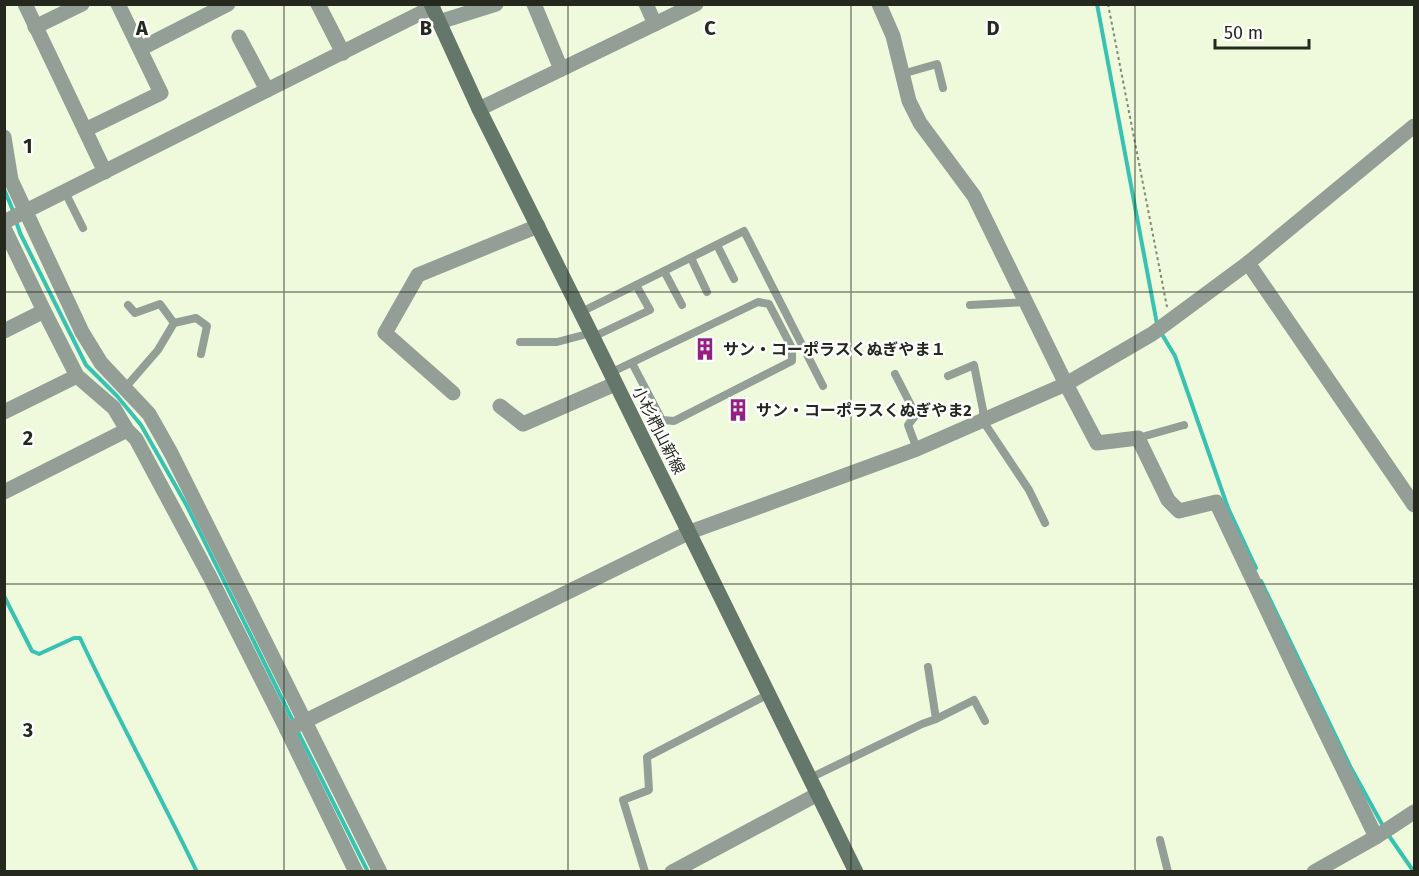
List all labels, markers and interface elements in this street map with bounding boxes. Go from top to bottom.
scale bar [1215,12,1310,50]
text: A [135,16,149,40]
text: B [420,16,432,40]
text: C [704,16,716,40]
text: D [986,16,1000,40]
text: 50 m [1224,22,1263,44]
text: 1 [23,134,33,158]
building icon: サン・コーポラスくぬぎやま１ [692,336,718,362]
place label: サン・コーポラスくぬぎやま１ [723,340,946,359]
street label: 小杉椚山新線 [628,383,689,477]
building icon: サン・コーポラスくぬぎやま2 [725,397,751,423]
place label: サン・コーポラスくぬぎやま2 [756,401,972,420]
text: 2 [23,426,33,450]
text: 3 [22,718,33,742]

